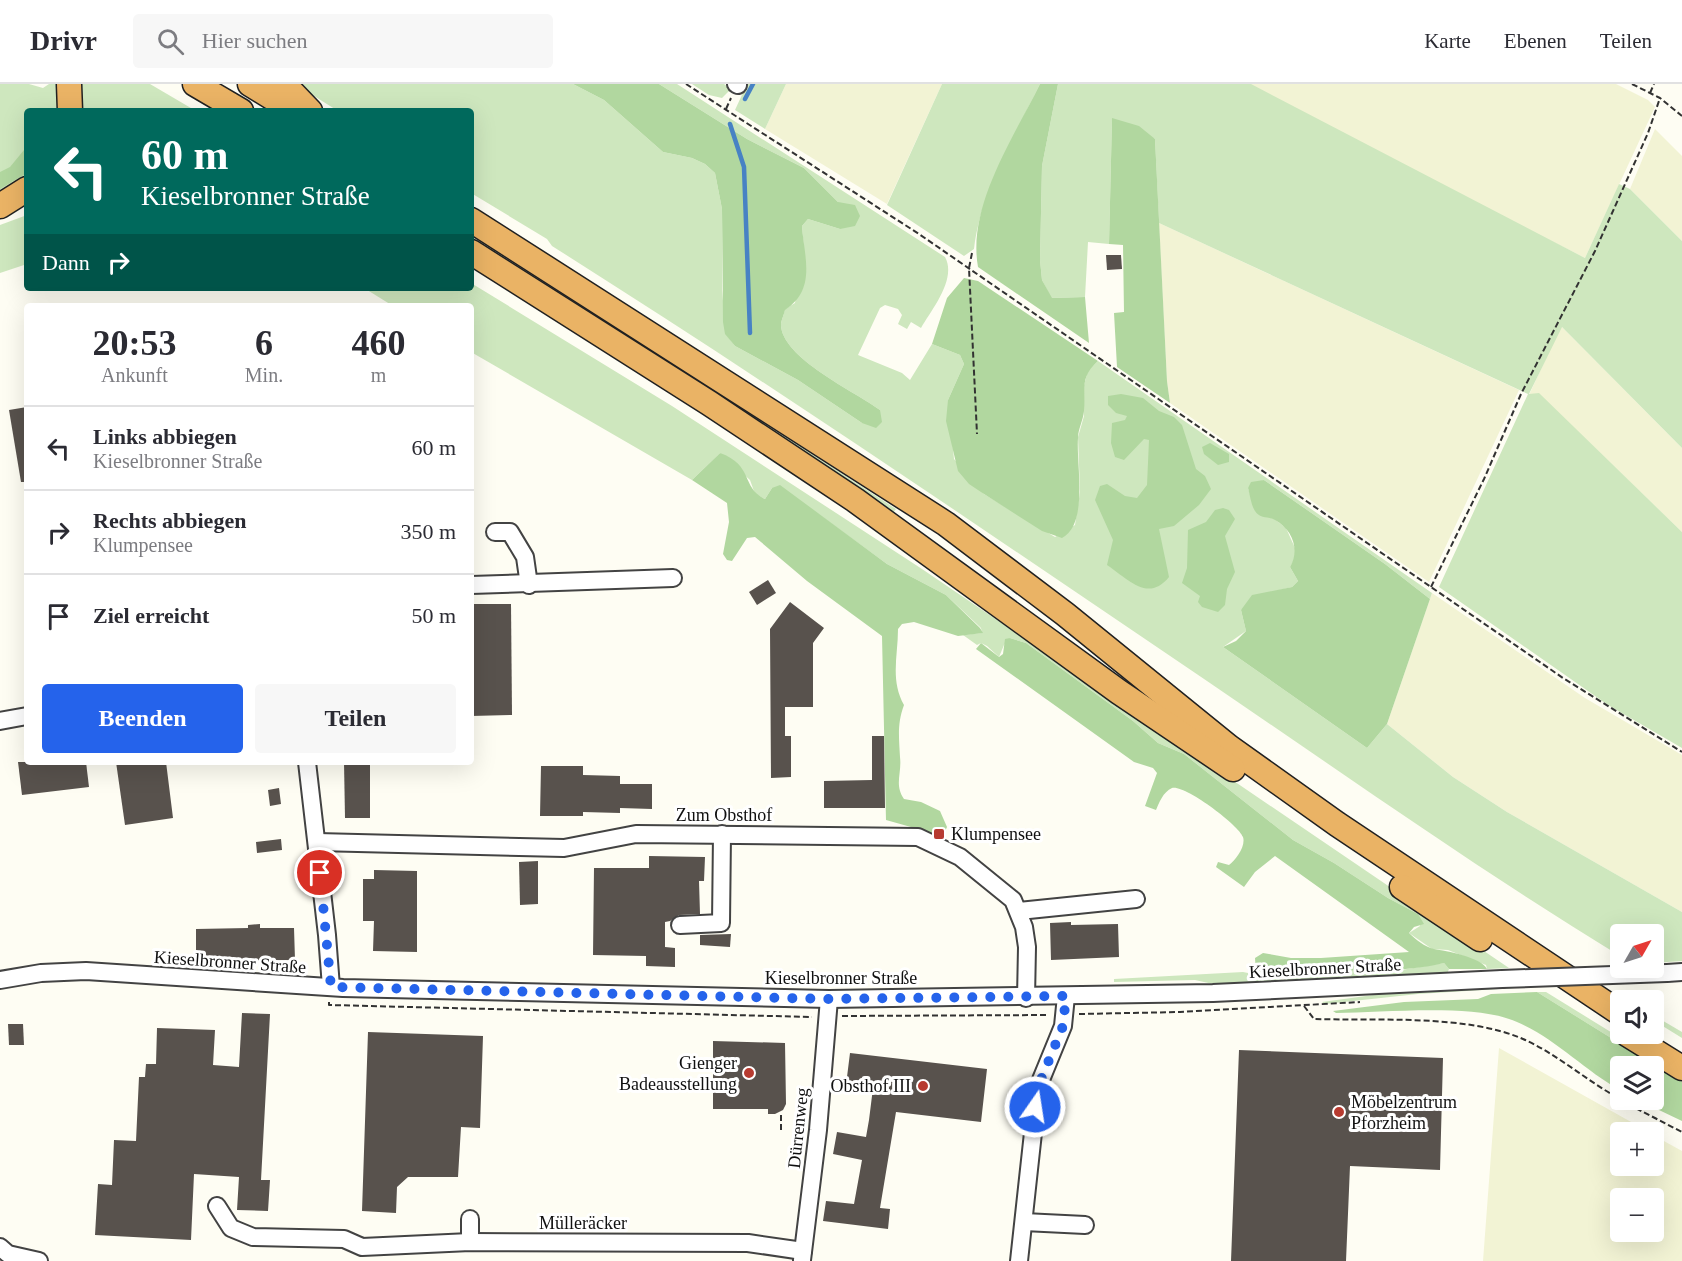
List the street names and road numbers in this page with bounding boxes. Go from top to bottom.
street label: Zum Obsthof [676,805,772,825]
street label: Kieselbronner Straße [153,947,307,977]
street label: Kieselbronner Straße [1248,954,1402,982]
street label: Kieselbronner Straße [765,968,917,988]
street label: Dürrenweg [784,1087,812,1169]
street label: Mülleräcker [539,1213,627,1233]

